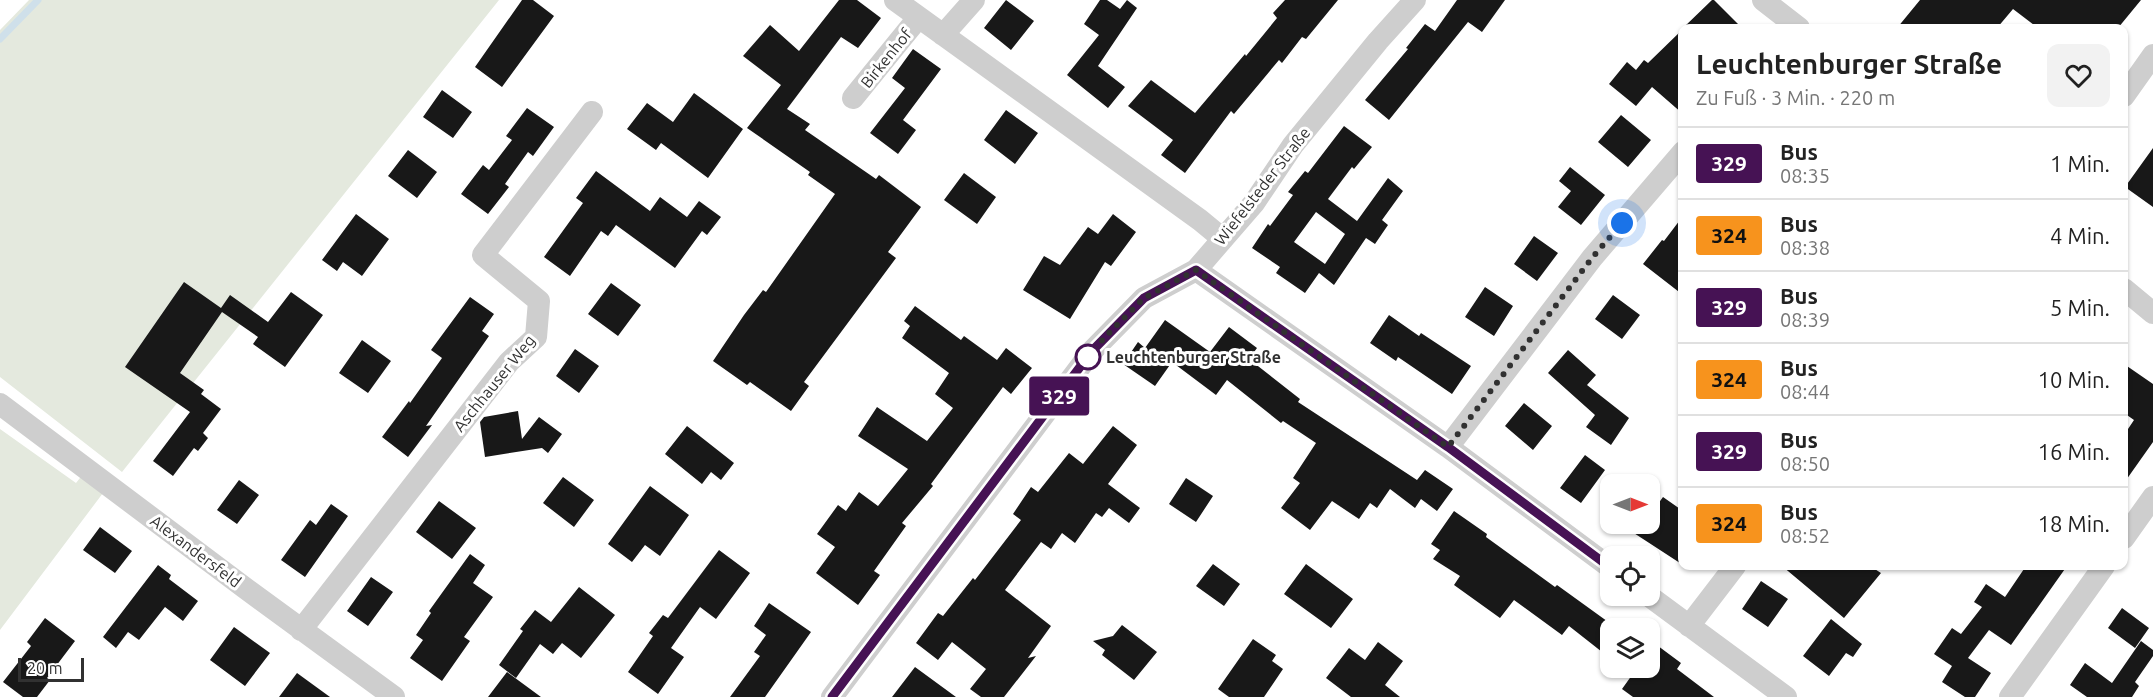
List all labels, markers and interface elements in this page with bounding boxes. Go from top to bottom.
street label: Birkenhof [857,24,916,91]
button: heart [2047,44,2110,107]
text: Leuchtenburger Straße [1696,48,2002,79]
text: Zu Fuß · 3 Min. · 220 m [1696,86,1895,109]
street label: Wiefelsteder Straße [1210,124,1314,248]
text: Bus [1780,139,1818,164]
text: 329 [1711,151,1747,175]
text: 1 Min. [2050,151,2110,176]
text: 08:35 [1780,164,1830,187]
your location [1607,208,1637,238]
text: Bus [1780,211,1818,236]
text: 324 [1711,223,1747,247]
text: 4 Min. [2050,223,2110,248]
text: 08:38 [1780,236,1830,259]
text: Bus [1780,283,1818,308]
text: 329 [1711,295,1747,319]
text: 5 Min. [2050,295,2110,320]
text: 08:39 [1780,308,1830,331]
street label: Aschhauser Weg [450,331,538,435]
marker: Leuchtenburger Straße [1075,344,1101,370]
place label: Leuchtenburger Straße [1106,348,1281,366]
text: Bus [1780,355,1818,380]
text: 324 [1711,367,1747,391]
text: 10 Min. [2038,367,2110,392]
line badge: 329 [1024,376,1094,416]
text: 08:44 [1780,380,1830,403]
text: 329 [1041,384,1077,408]
text: Bus [1780,427,1818,452]
text: 329 [1711,439,1747,463]
text: 16 Min. [2038,439,2110,464]
text: 08:50 [1780,452,1830,475]
north arrow [1600,474,1660,534]
map controls [1600,474,1660,678]
text: Bus [1780,499,1818,524]
street label: Alexandersfeld [147,511,245,591]
text: 324 [1711,511,1747,535]
text: 18 Min. [2038,511,2110,536]
text: 08:52 [1780,524,1830,547]
button: locate [1600,546,1660,606]
button: layers [1600,618,1660,678]
scale bar [18,655,84,682]
text: 20 m [27,659,63,677]

